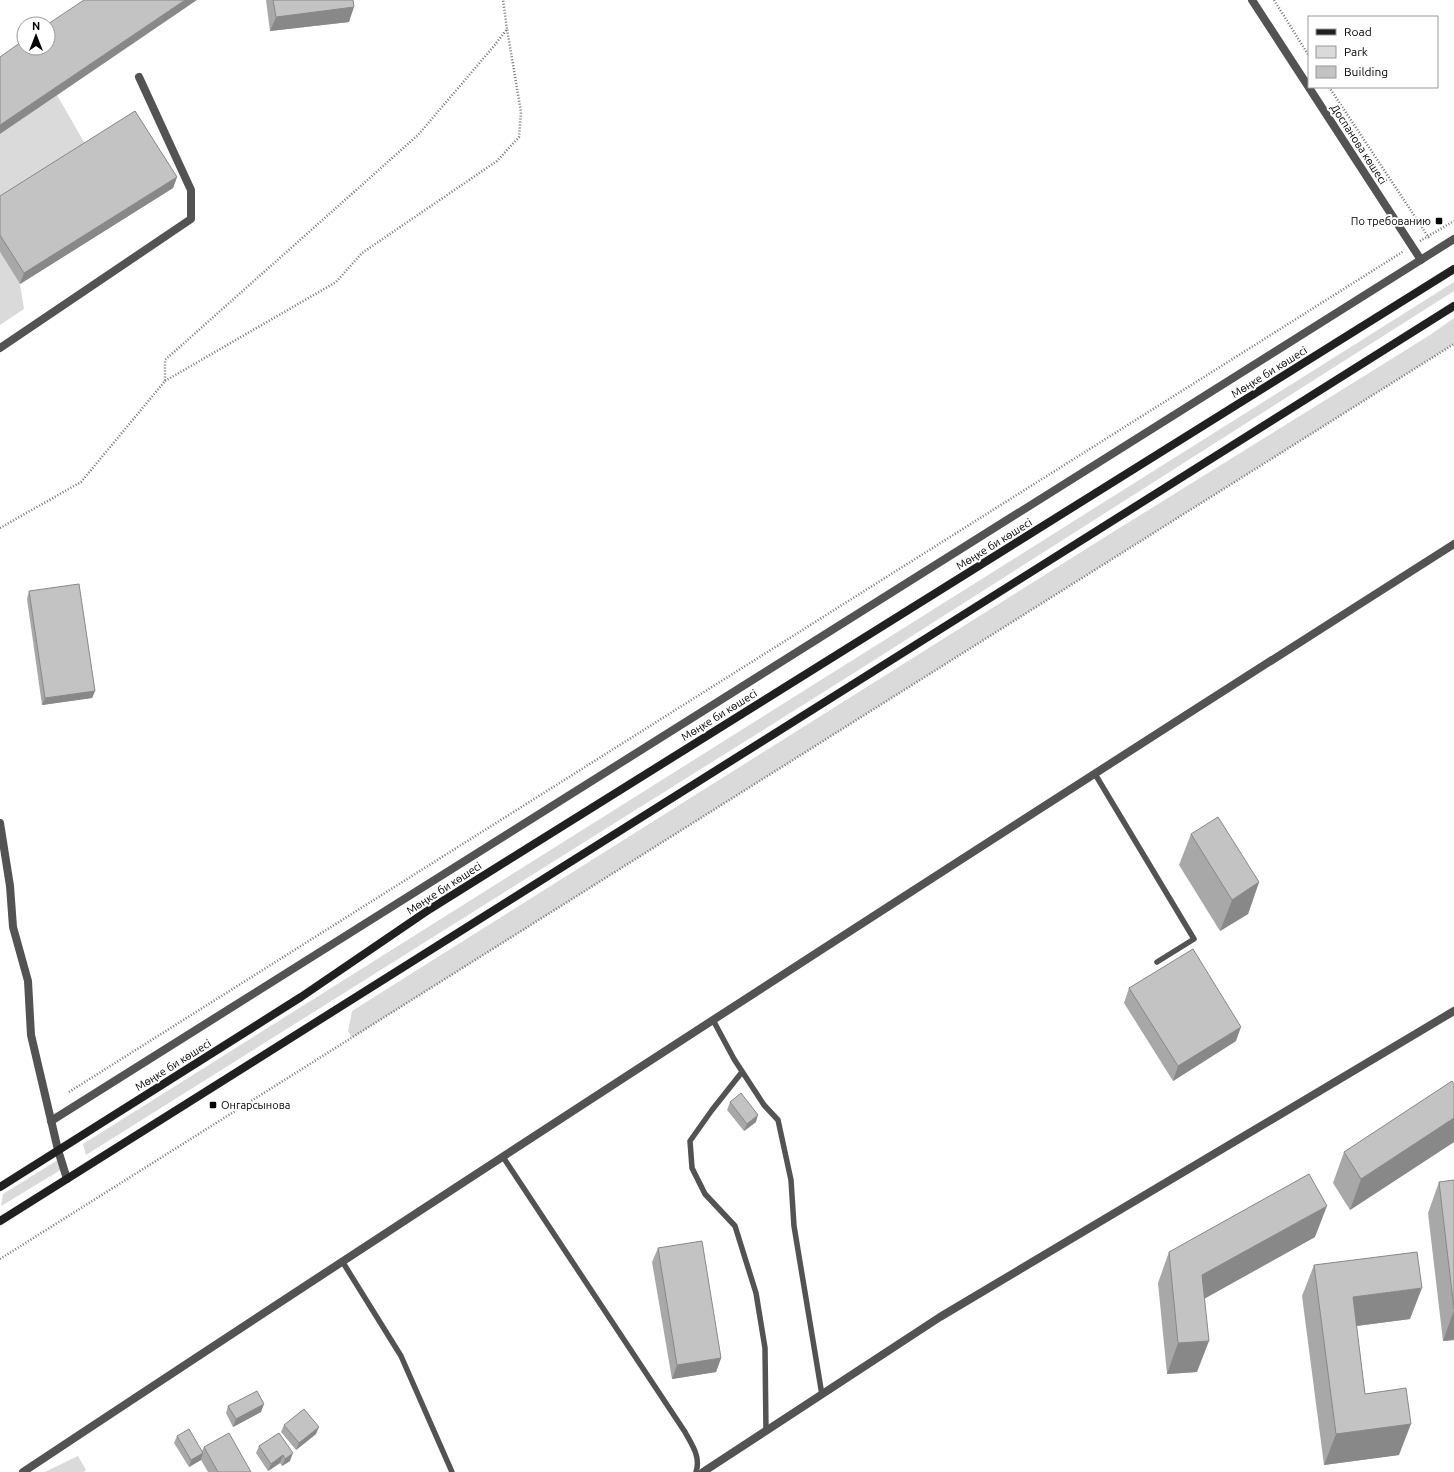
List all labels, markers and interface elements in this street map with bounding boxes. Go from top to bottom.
north arrow [16,16,56,56]
legend [1308,16,1438,88]
text: N [32,20,40,32]
text: Road [1344,25,1372,38]
text: Park [1344,45,1368,58]
text: Building [1344,65,1388,78]
street label: Доспанова көшесі [1329,102,1389,186]
place label: По требованию [1351,215,1431,227]
marker: По требованию [1434,216,1444,226]
street label: Мөңке би көшесі [1229,344,1309,400]
street label: Мөңке би көшесі [954,516,1034,572]
street label: Мөңке би көшесі [679,687,759,743]
street label: Мөңке би көшесі [404,859,484,917]
street label: Мөңке би көшесі [133,1037,213,1093]
place label: Онгарсынова [221,1099,290,1111]
marker: Онгарсынова [208,1100,218,1110]

